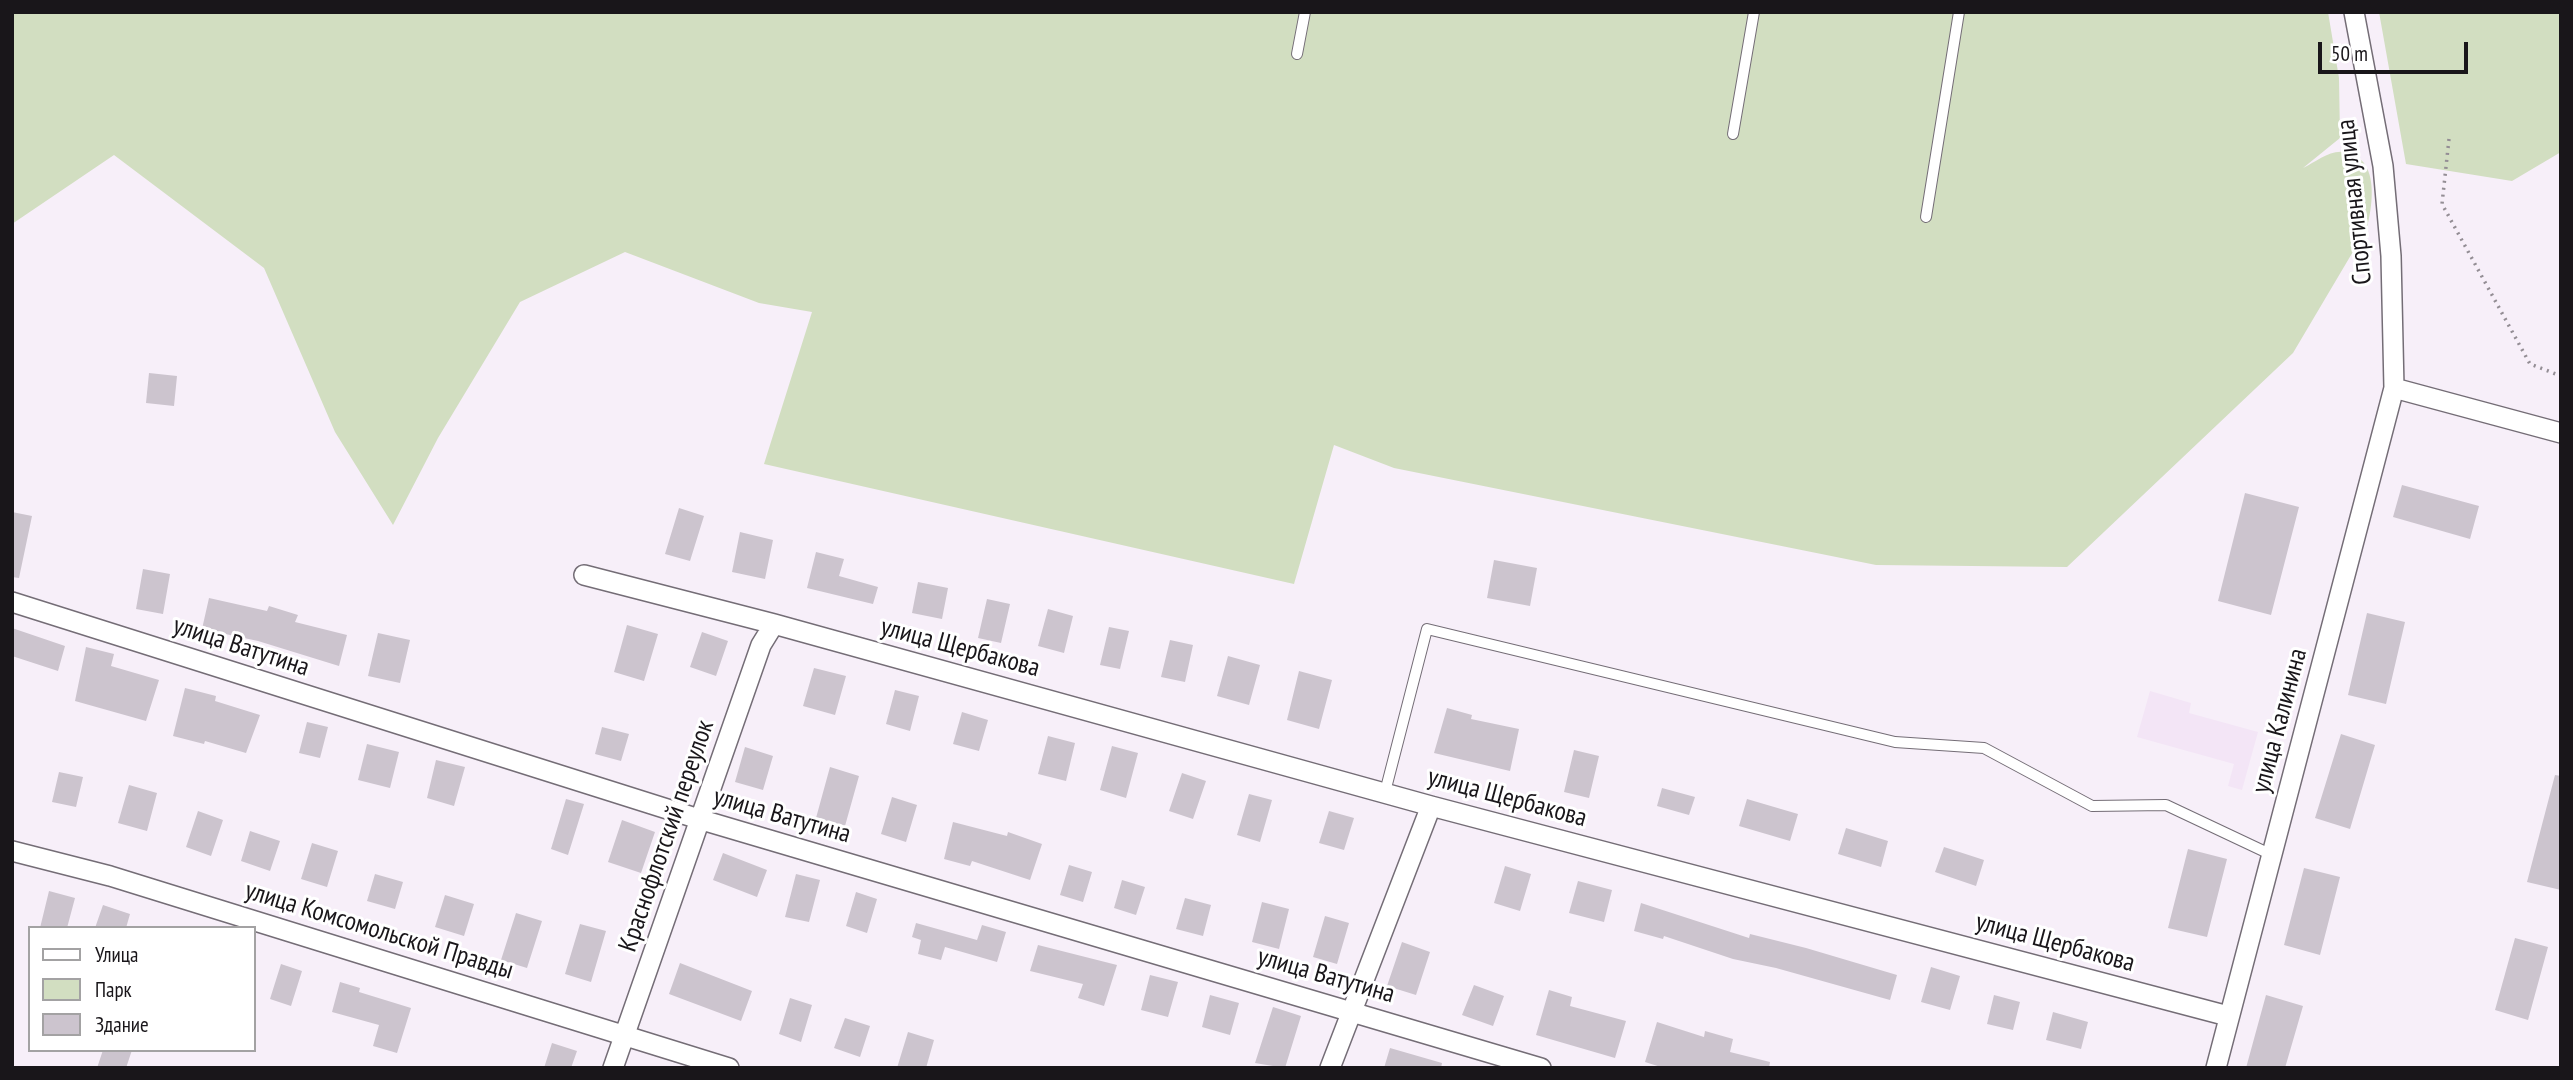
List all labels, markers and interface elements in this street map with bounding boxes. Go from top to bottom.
scale bar [2321,28,2472,72]
text: 50 m [2331,40,2368,67]
street label: Спортивная улица [2331,118,2379,286]
street label: улица Ватутина [169,610,313,684]
street label: улица Щербакова [877,612,1043,684]
street label: улица Калинина [2246,645,2314,797]
street label: Краснофлотский переулок [613,716,721,956]
street label: улица Щербакова [1424,762,1590,834]
street label: улица Ватутина [710,782,854,850]
street label: улица Комсомольской Правды [241,875,517,987]
street label: улица Щербакова [1972,907,2138,979]
legend [28,926,256,1052]
text: Улица [95,941,138,968]
street label: улица Ватутина [1254,942,1398,1010]
text: Парк [95,976,132,1003]
text: Здание [95,1011,149,1038]

